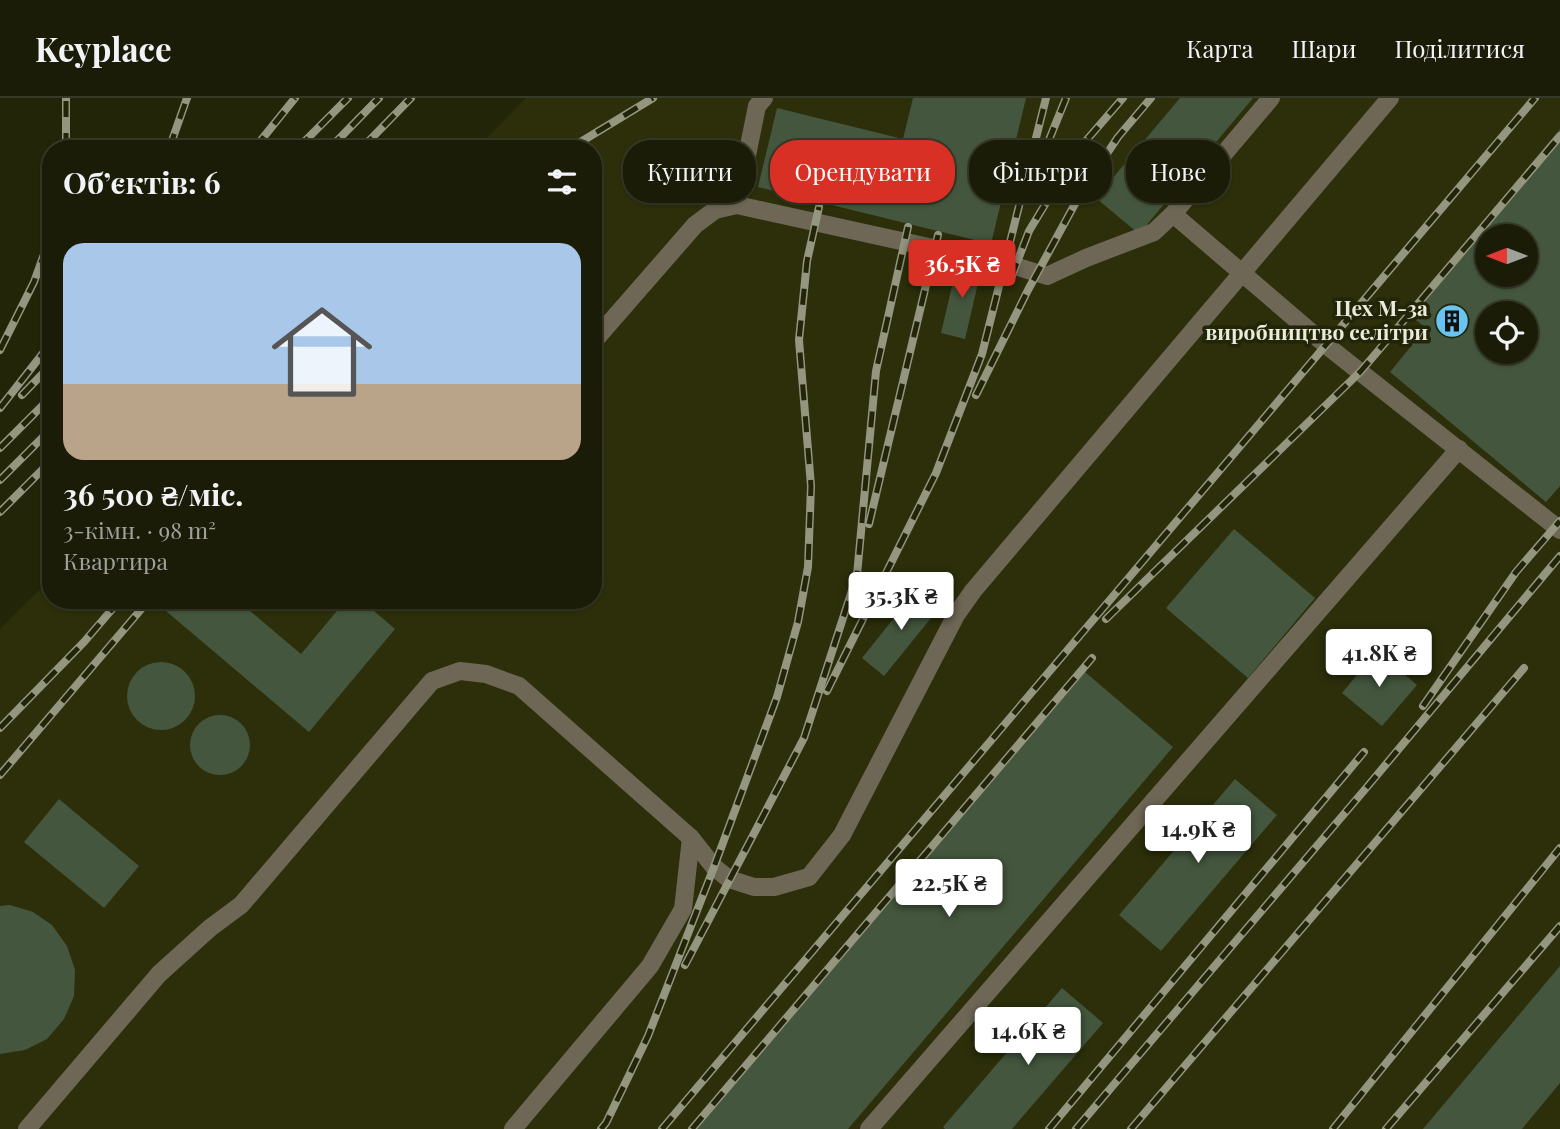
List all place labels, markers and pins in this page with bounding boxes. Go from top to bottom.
pin: 36.5K ₴ [897,240,1027,300]
place label: Цех М-3а виробництво селітри [1205,293,1428,345]
building icon: Цех М-3а виробництво селітри [1433,302,1471,340]
pin: 35.3K ₴ [836,573,966,632]
pin: 41.8K ₴ [1314,630,1444,689]
pin: 14.9K ₴ [1133,806,1263,865]
pin: 22.5K ₴ [884,860,1014,919]
pin: 14.6K ₴ [963,1007,1093,1067]

